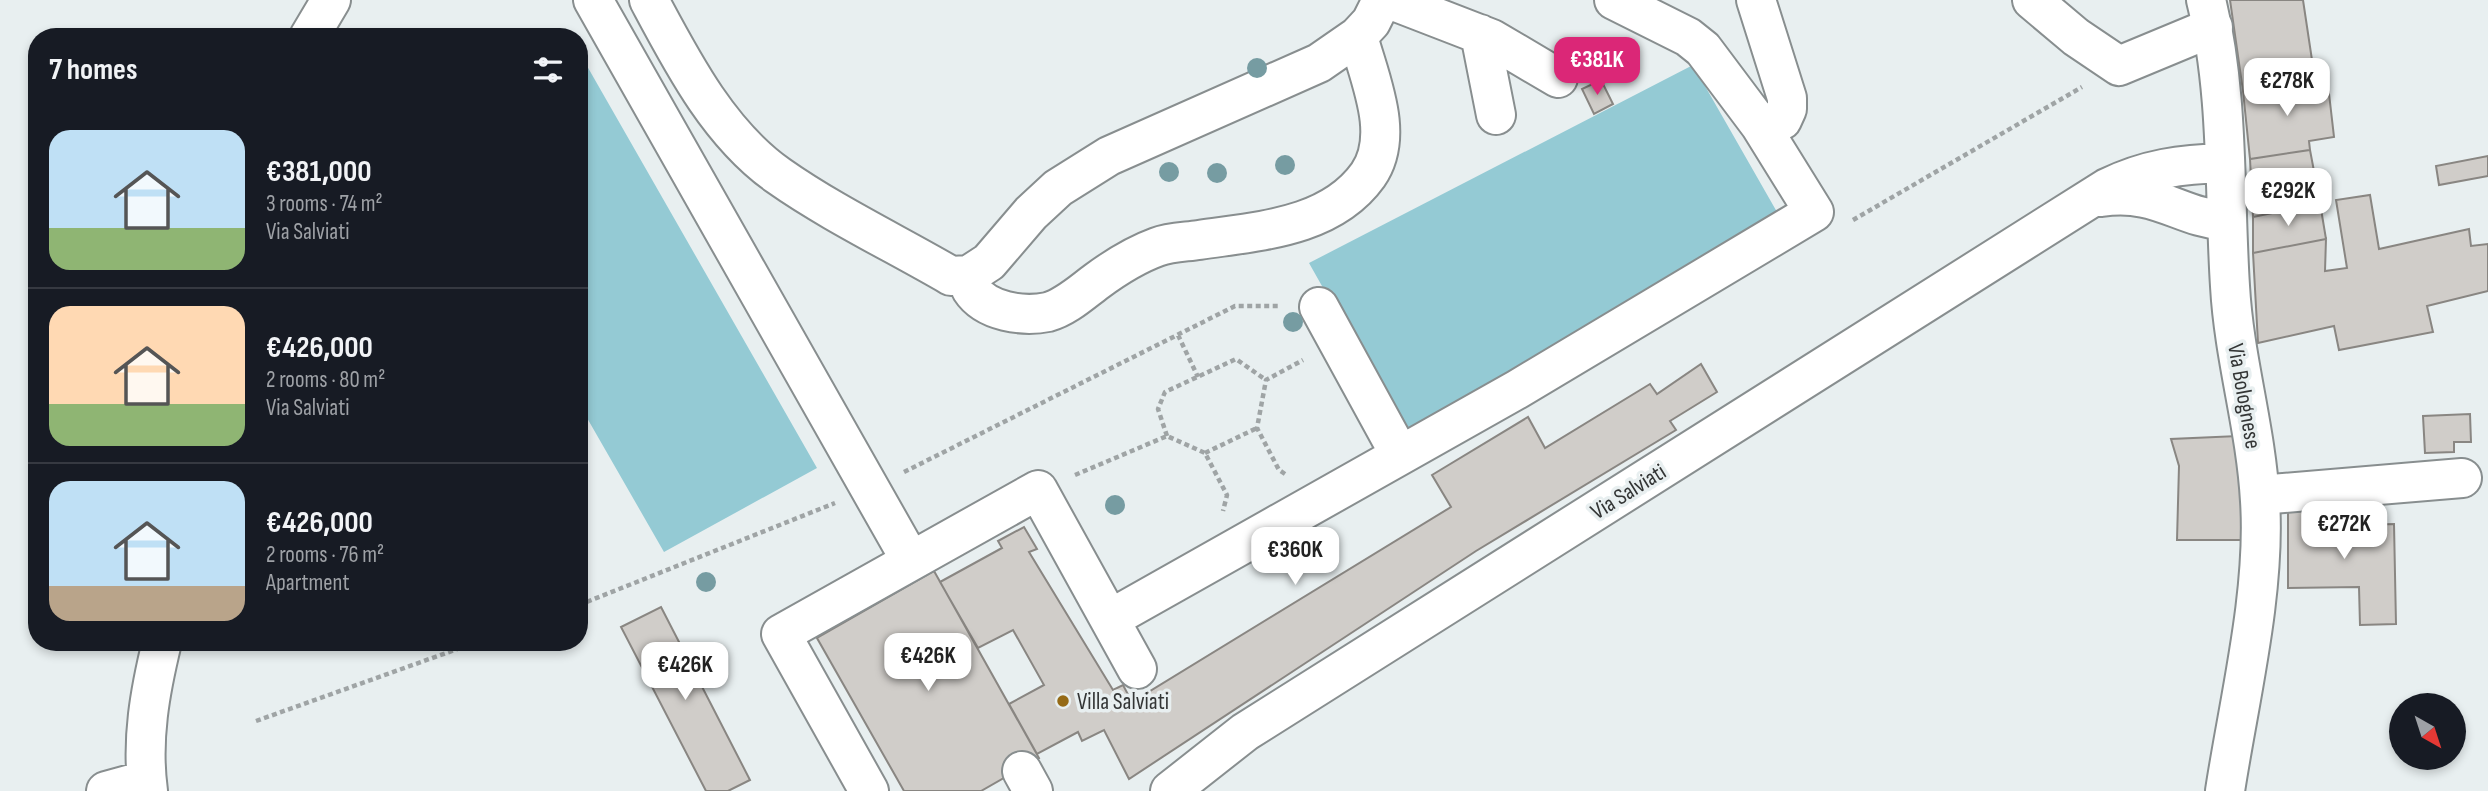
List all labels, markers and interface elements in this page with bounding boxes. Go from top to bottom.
pin: €381K [1548,38,1646,97]
text: €381K [1570,46,1624,74]
icon: filters [529,51,567,89]
text: 7 homes [49,52,137,88]
pin: €278K [2238,58,2336,118]
text: €278K [2260,67,2314,95]
text: €381,000 [266,154,371,190]
icon: home [105,158,189,242]
pin: €292K [2239,168,2337,228]
text: €292K [2261,177,2315,205]
text: 3 rooms · 74 m² [266,190,383,218]
text: Via Salviati [266,218,349,246]
text: €426,000 [266,330,373,366]
icon: home [105,334,189,418]
street label: Via Bolognese [2221,341,2267,451]
text: 2 rooms · 80 m² [266,366,385,394]
text: Via Salviati [266,394,349,422]
street label: Via Salviati [1586,458,1671,526]
pin: €272K [2295,502,2393,561]
text: €426,000 [266,505,373,541]
icon: home [105,509,189,593]
text: €272K [2317,510,2371,538]
pin: €360K [1246,528,1344,587]
text: €360K [1267,536,1323,564]
text: 2 rooms · 76 m² [266,541,384,569]
text: Apartment [266,569,350,597]
pin: €426K [879,634,977,693]
pin: €426K [636,642,734,702]
text: €426K [900,642,956,670]
text: €426K [657,651,713,679]
place label: Villa Salviati [1077,688,1169,716]
marker: Villa Salviati [1055,693,1071,709]
north arrow [2389,693,2466,770]
map controls [2389,693,2466,770]

